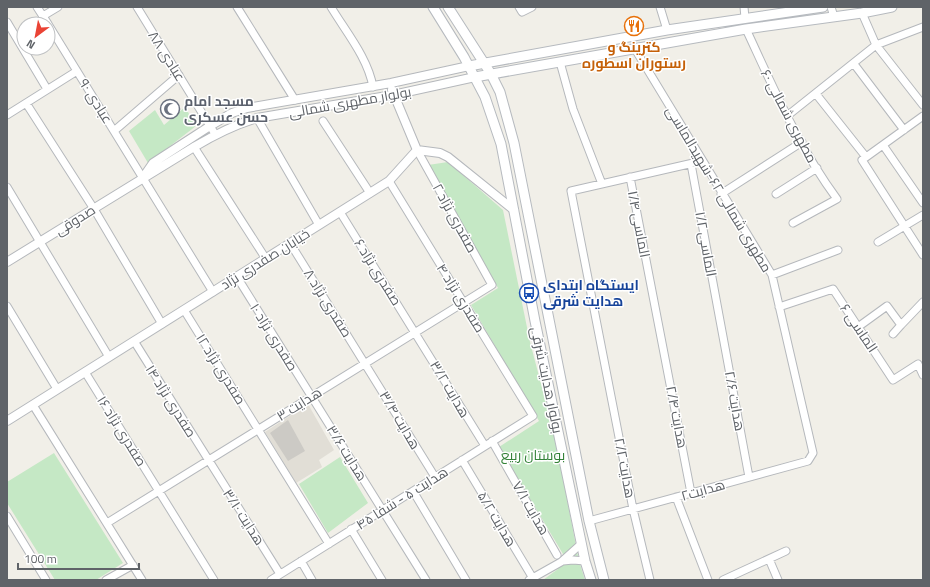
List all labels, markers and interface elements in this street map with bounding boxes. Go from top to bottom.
restaurant icon: کترینگ و رستوران اسطوره [623,15,645,37]
north arrow [16,16,56,56]
street label: عبادی ۸۸ [144,26,191,85]
text: N [23,36,38,53]
place label: کترینگ و رستوران اسطوره [582,36,686,73]
street label: مطهری شمالی ۶۰ [756,65,823,166]
street label: عبادی ۹۰ [74,74,118,127]
street label: بولوار مطهری شمالی [287,80,413,123]
place label: مسجد امام حسن عسکری [184,90,268,127]
mosque icon: مسجد امام حسن عسکری [159,98,181,120]
street label: مطهری شمالی ۶۲-شهیدالماسی [661,102,778,276]
street label: صفدری نژاد ۲ [428,179,483,256]
street label: الماسی ۱/۴ [623,189,656,259]
street label: صدوقی [50,199,99,240]
street label: الماسی ۱/۲ [690,210,723,278]
street label: خیابان صفدری نژاد [216,223,314,295]
street label: صفدری نژاد ۶ [350,234,407,309]
street label: صفدری نژاد ۴ [432,259,491,336]
street label: صفدری نژاد ۸ [299,264,358,341]
place label: ایستگاه ابتدای هدایت شرقی [543,274,639,311]
bus stop icon: ایستگاه ابتدای هدایت شرقی [518,282,540,304]
street label: صفدری نژاد ۱۰ [245,299,304,375]
street label: الماسی ۶ [835,299,883,356]
street label: بولوار هدایت شرقی [526,325,569,435]
street label: صفدری نژاد ۱۲ [191,329,252,408]
street label: هدایت ۳/۲ [425,356,476,421]
street label: صفدری نژاد ۱۴ [141,360,202,441]
street label: هدایت ۲/۶ [720,369,751,433]
street label: هدایت ۳ [272,381,326,426]
street label: هدایت ۲/۴ [661,384,694,450]
street label: هدایت ۳/۴ [375,386,426,453]
street label: صفدری نژاد ۱۶ [92,391,152,470]
street label: هدایت ۳/۶ [322,421,373,485]
street label: هدایت ۲/۲ [609,436,642,500]
park label: بوستان ربیع [501,444,565,465]
street label: هدایت ۵ - شفا ۴۵ [352,461,452,534]
street label: هدایت۲ [678,473,727,506]
street label: هدایت ۷/۱ [507,477,555,539]
street label: هدایت ۳/۱۰ [218,484,271,549]
street label: هدایت ۵/۲ [473,487,522,550]
scale bar [18,545,139,571]
text: 100 m [24,549,57,568]

